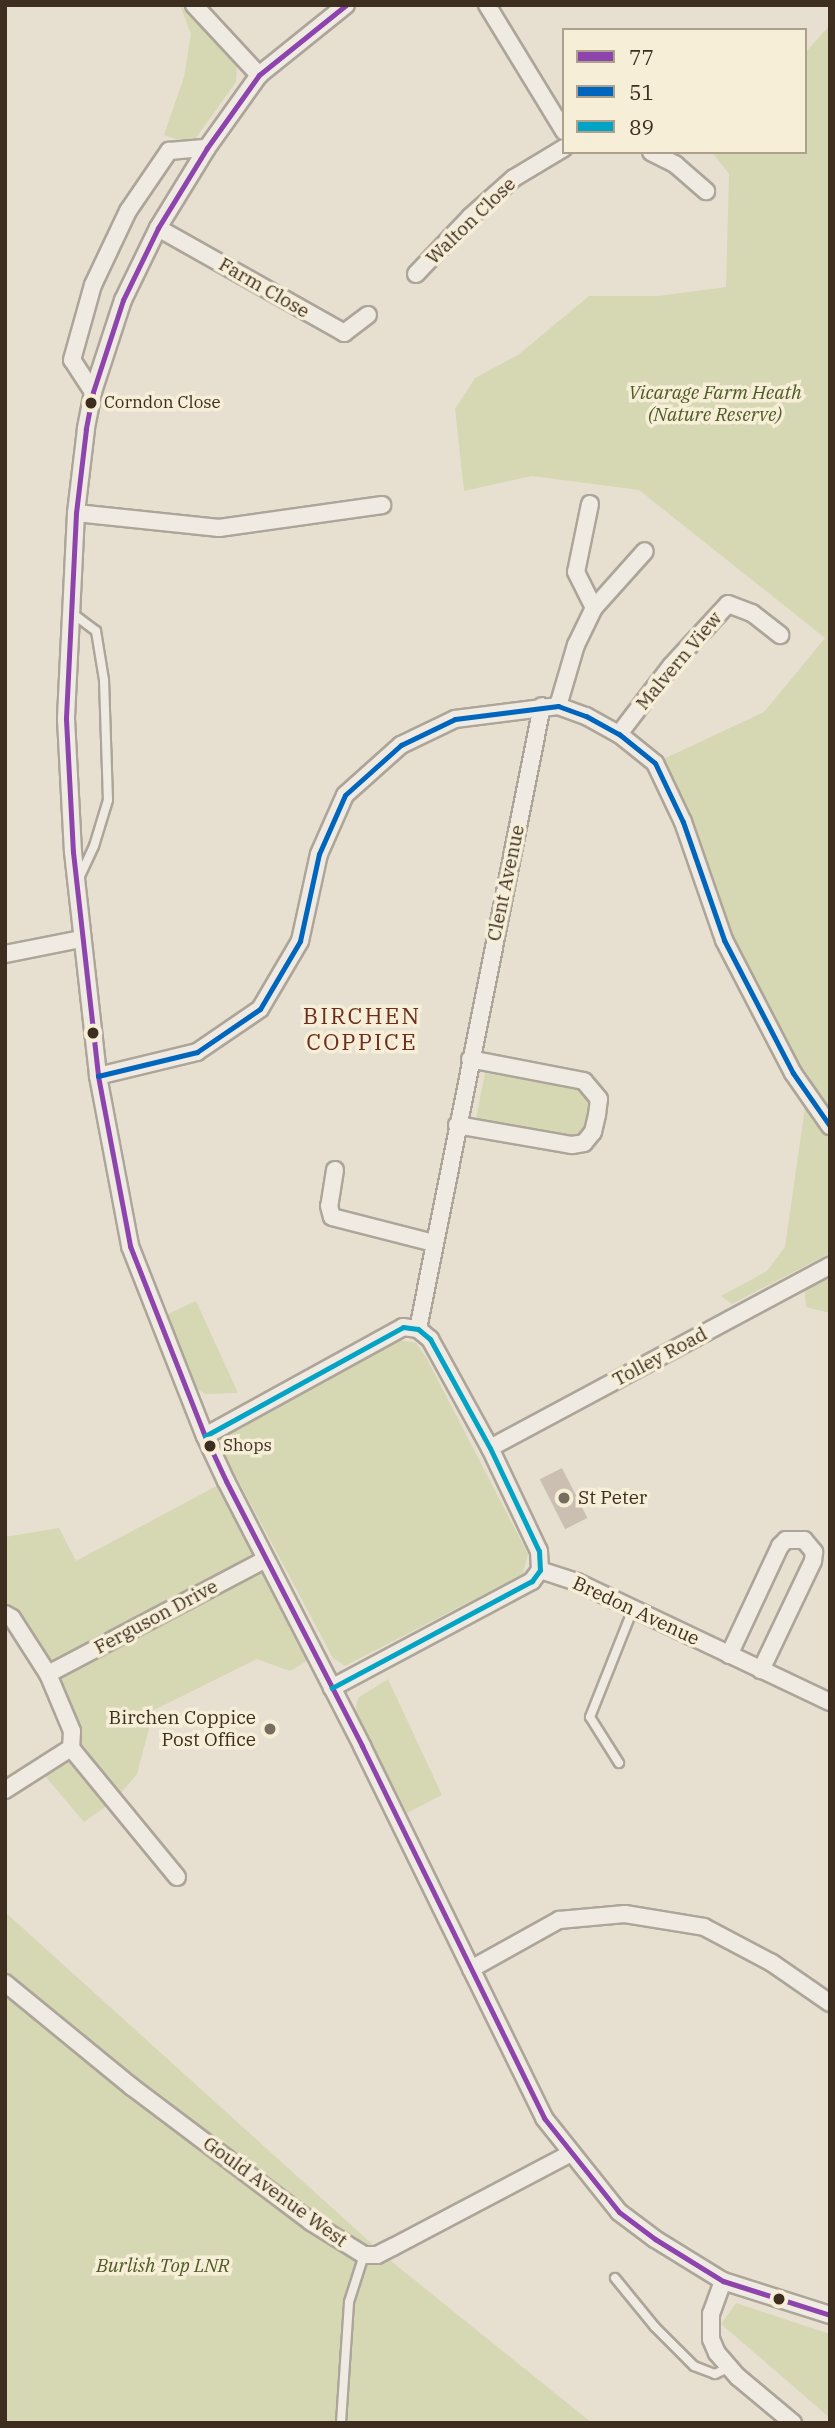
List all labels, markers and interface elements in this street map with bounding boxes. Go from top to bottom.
legend [562,28,807,154]
text: 77 [629,43,654,71]
text: 51 [629,78,654,106]
text: 89 [629,113,654,141]
street label: Walton Close [422,173,520,269]
street label: Farm Close [215,253,313,323]
park label: Vicarage Farm Heath (Nature Reserve) [628,382,802,426]
place label: Corndon Close [104,393,221,413]
marker: Corndon Close [84,396,98,410]
street label: Malvern View [631,607,727,715]
street label: Clent Avenue [483,823,529,943]
district label: BIRCHEN COPPICE [304,1001,420,1055]
unlabelled marker [86,1026,100,1040]
street label: Tolley Road [609,1323,711,1391]
place label: Shops [223,1436,272,1456]
marker: Shops [203,1439,217,1453]
place label: St Peter [578,1487,647,1509]
marker: St Peter [556,1490,572,1506]
street label: Bredon Avenue [569,1572,703,1650]
street label: Ferguson Drive [90,1575,222,1659]
place label: Birchen Coppice Post Office [109,1707,256,1751]
marker: Birchen Coppice Post Office [262,1721,278,1737]
street label: Gould Avenue West [198,2132,352,2252]
park label: Burlish Top LNR [96,2255,230,2277]
unlabelled marker [772,2292,786,2306]

